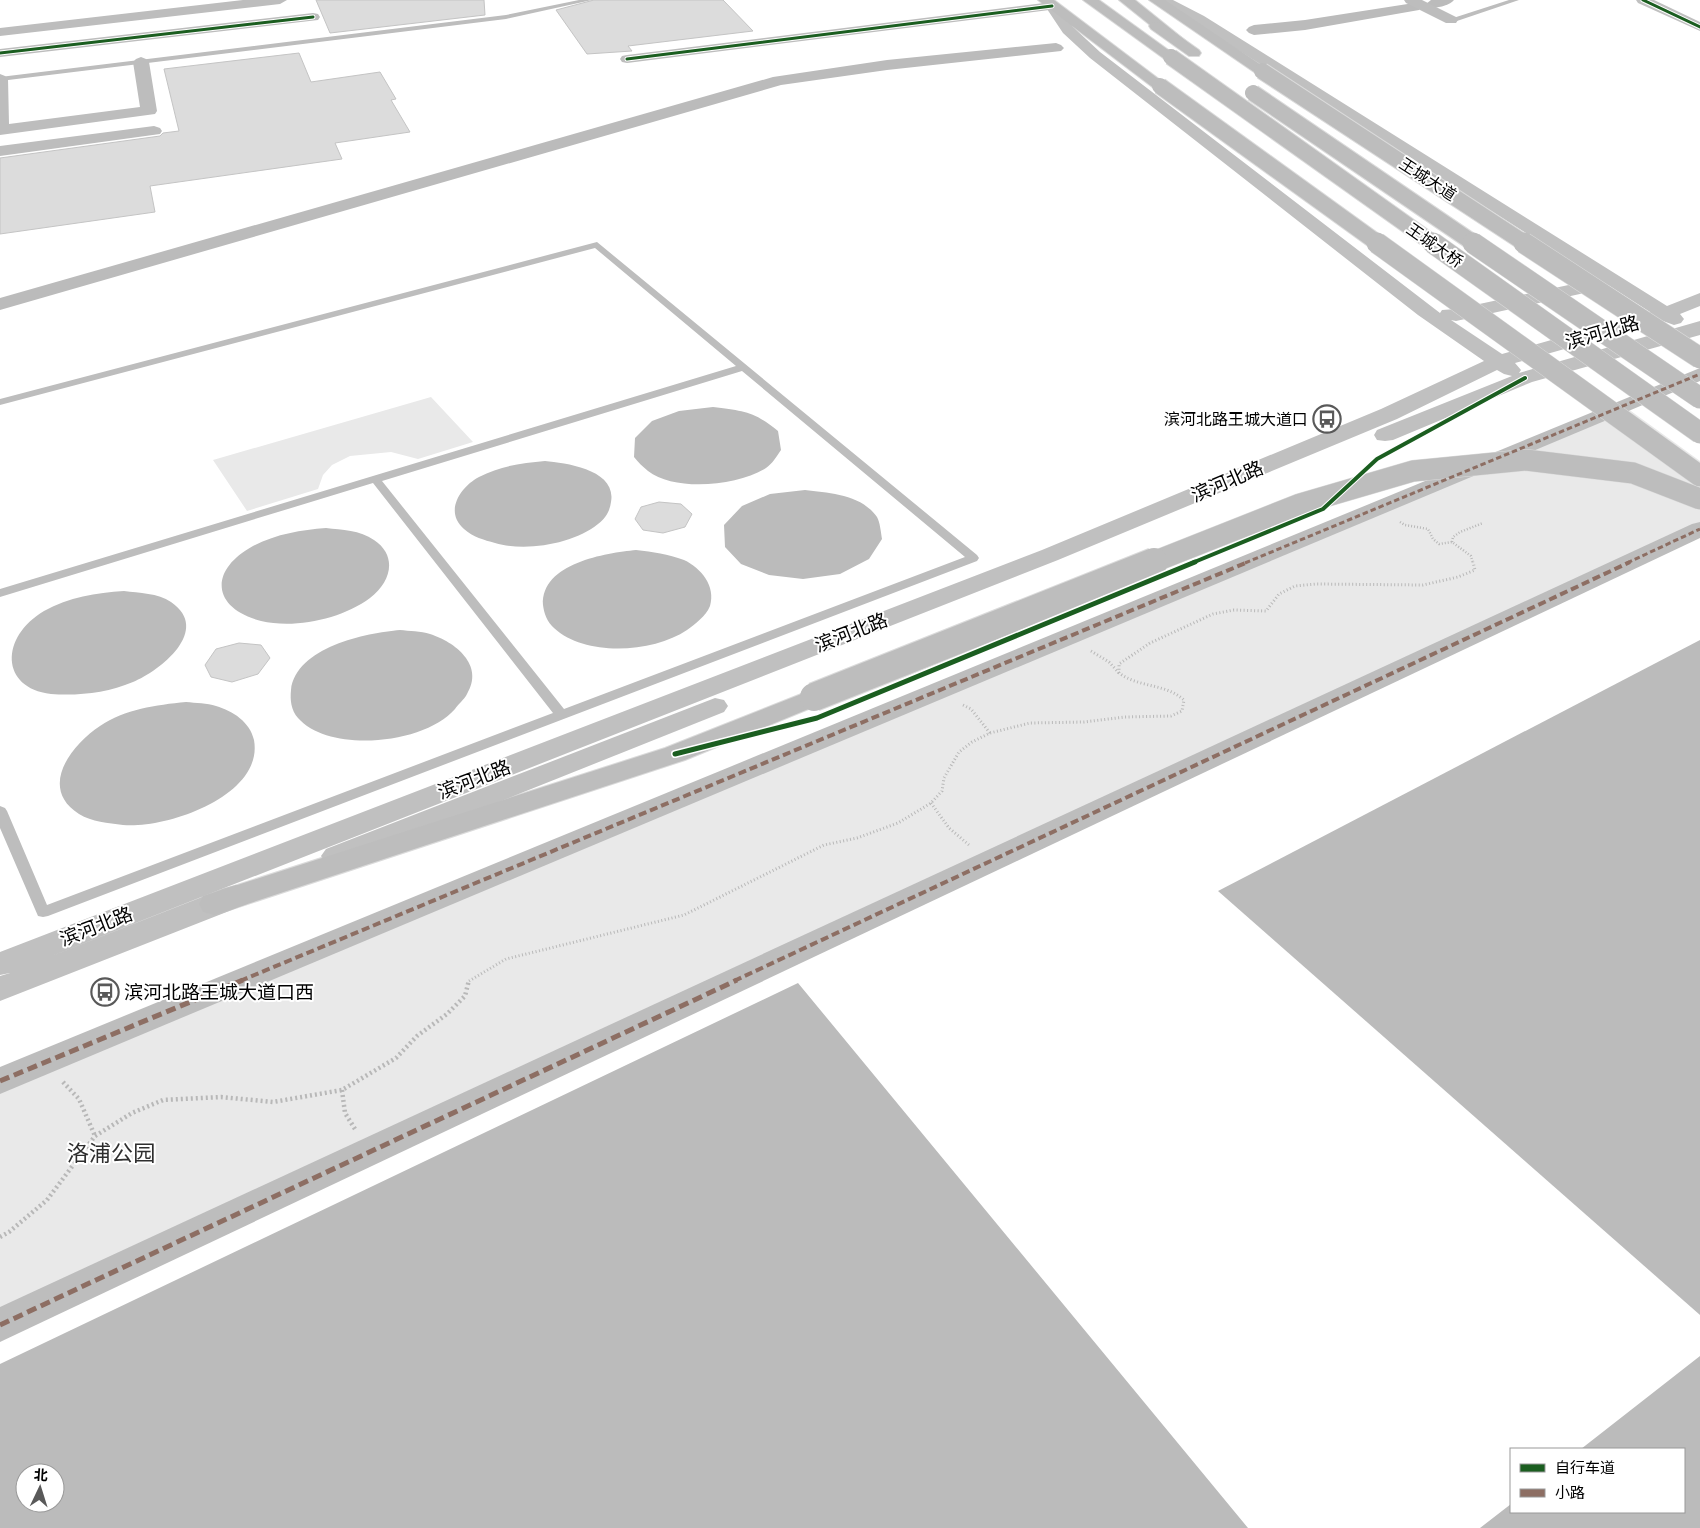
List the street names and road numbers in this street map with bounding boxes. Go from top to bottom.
street label: 王城大道 [1396,154,1460,205]
street label: 王城大桥 [1403,219,1466,272]
street label: 滨河北路 [1562,311,1642,354]
street label: 滨河北路 [1188,456,1267,507]
street label: 滨河北路 [812,608,891,657]
street label: 滨河北路 [435,755,514,804]
street label: 滨河北路 [57,902,136,951]

